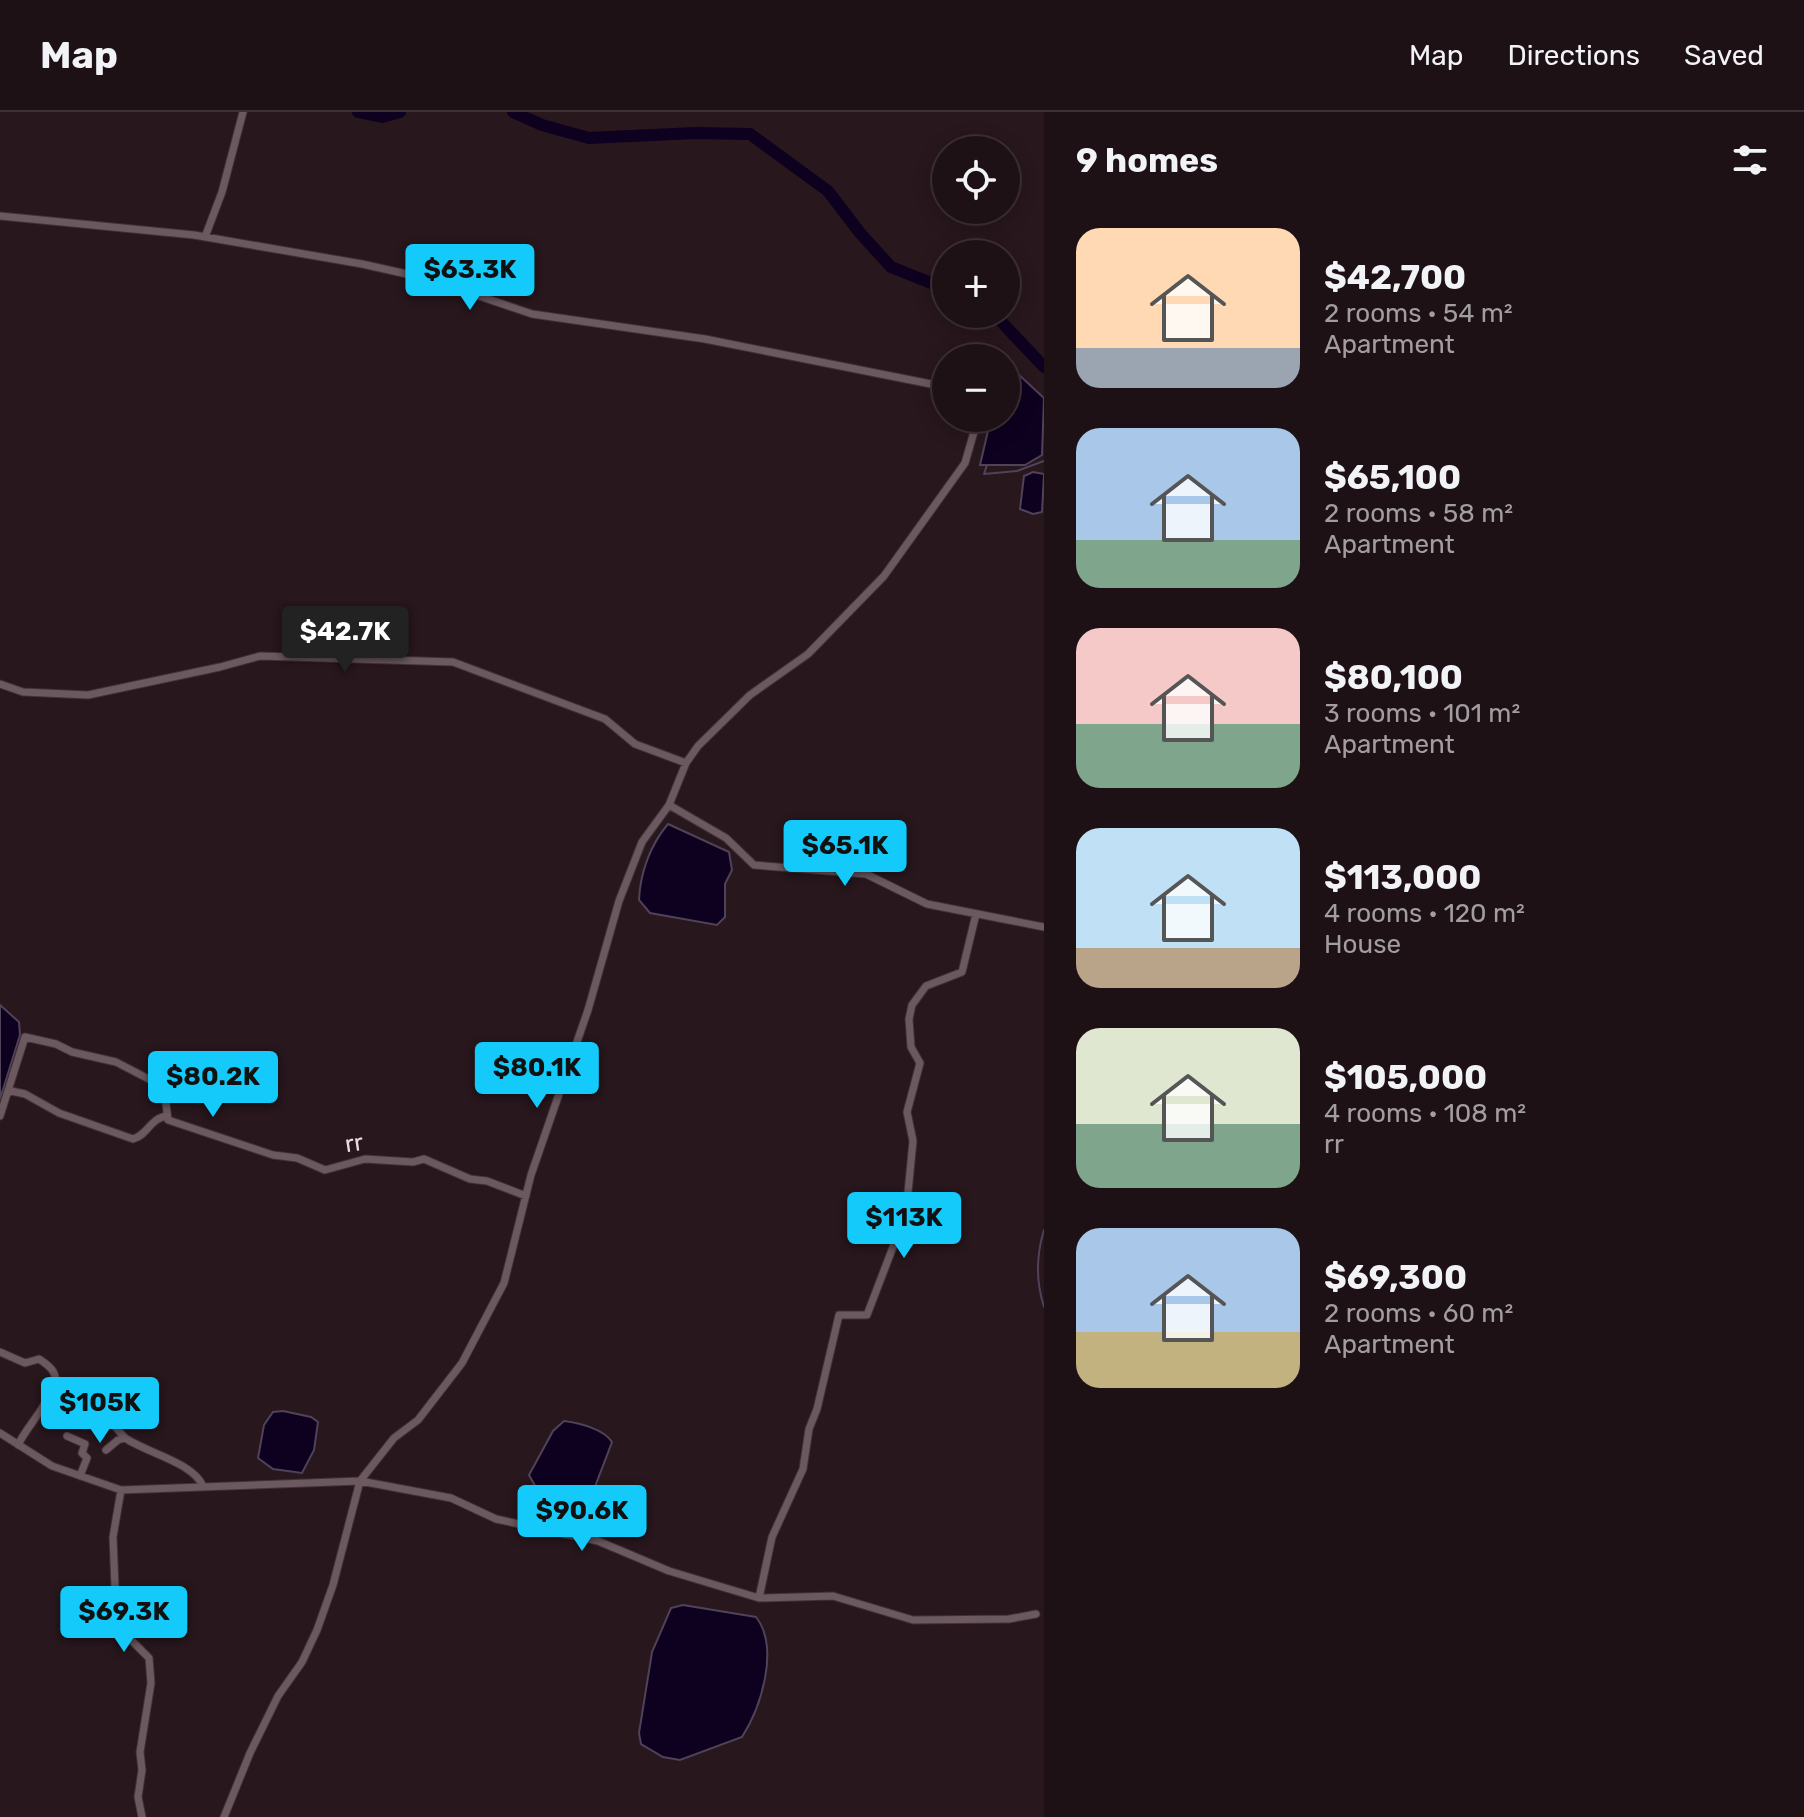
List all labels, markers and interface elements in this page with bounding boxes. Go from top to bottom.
text: Map [40,32,118,78]
text: Map [1409,39,1463,72]
text: Directions [1507,39,1640,72]
text: Saved [1684,39,1764,72]
map controls [932,136,1020,432]
button: locate [932,136,1020,224]
icon: filters [1728,138,1772,182]
text: 9 homes [1076,140,1218,181]
button: + [932,240,1020,328]
pin: $63.3K [405,244,535,312]
text: $63.3K [423,254,517,285]
text: $42,700 [1324,257,1466,298]
icon: home [1140,260,1236,356]
text: 2 rooms · 54 m² [1324,298,1513,329]
text: Apartment [1324,329,1455,360]
button: − [932,344,1020,432]
text: $65,100 [1324,457,1461,498]
icon: home [1140,460,1236,556]
text: 2 rooms · 58 m² [1324,498,1513,529]
text: Apartment [1324,529,1455,560]
pin: $42.7K [280,606,410,674]
text: $42.7K [300,616,390,647]
text: $80,100 [1324,657,1463,698]
icon: home [1140,660,1236,756]
text: 3 rooms · 101 m² [1324,698,1520,729]
text: Apartment [1324,729,1455,760]
pin: $65.1K [780,820,910,888]
text: $65.1K [802,830,888,861]
text: $113,000 [1324,857,1481,898]
icon: home [1140,860,1236,956]
text: 4 rooms · 120 m² [1324,898,1525,929]
text: House [1324,929,1401,960]
pin: $80.1K [472,1042,602,1110]
pin: $80.2K [148,1051,278,1119]
text: $80.1K [493,1052,581,1083]
text: $105,000 [1324,1057,1487,1098]
icon: home [1140,1060,1236,1156]
text: $80.2K [166,1061,260,1092]
text: 4 rooms · 108 m² [1324,1098,1526,1129]
street label: rr [343,1128,365,1158]
text: rr [1324,1129,1344,1160]
pin: $113K [848,1192,960,1260]
text: $113K [865,1202,943,1233]
text: $69,300 [1324,1257,1467,1298]
icon: home [1140,1260,1236,1356]
text: 2 rooms · 60 m² [1324,1298,1513,1329]
text: Apartment [1324,1329,1455,1360]
pin: $105K [44,1377,156,1445]
text: $105K [59,1387,141,1418]
pin: $90.6K [517,1485,647,1553]
text: $90.6K [536,1495,628,1526]
pin: $69.3K [59,1586,189,1654]
text: $69.3K [78,1596,170,1627]

